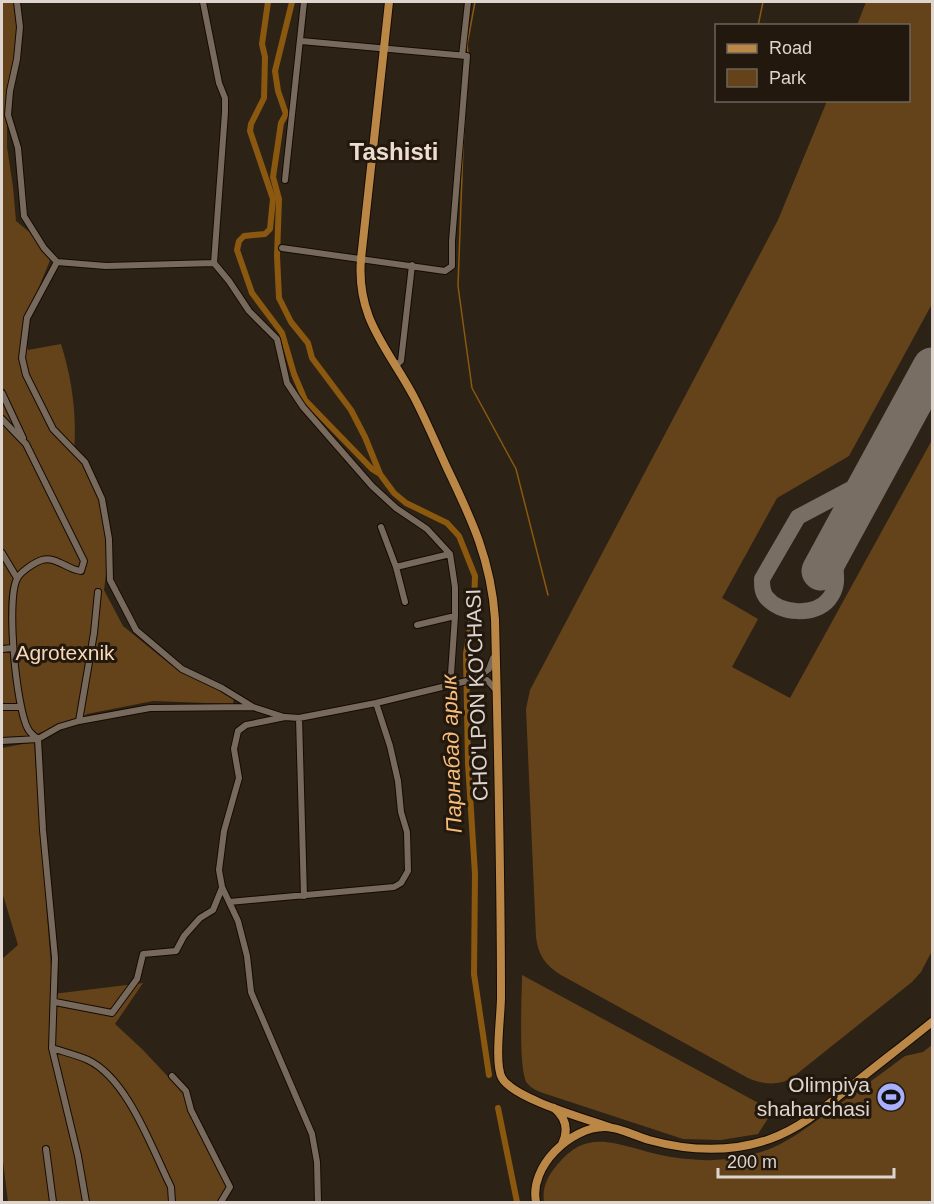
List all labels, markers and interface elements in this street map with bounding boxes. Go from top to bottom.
legend [715,24,910,102]
text: Road [769,38,812,58]
text: Park [769,68,807,88]
district label: Tashisti [350,138,438,165]
street label: CHO'LPON KO'CHASI [461,589,492,801]
park label: Agrotexnik [15,641,115,664]
water label: Парнабад арык [436,673,467,834]
place label: Olimpiya shaharchasi [757,1073,870,1120]
sports icon: Olimpiya shaharchasi [875,1081,907,1113]
scale bar [718,1141,894,1179]
text: 200 m [727,1152,777,1172]

